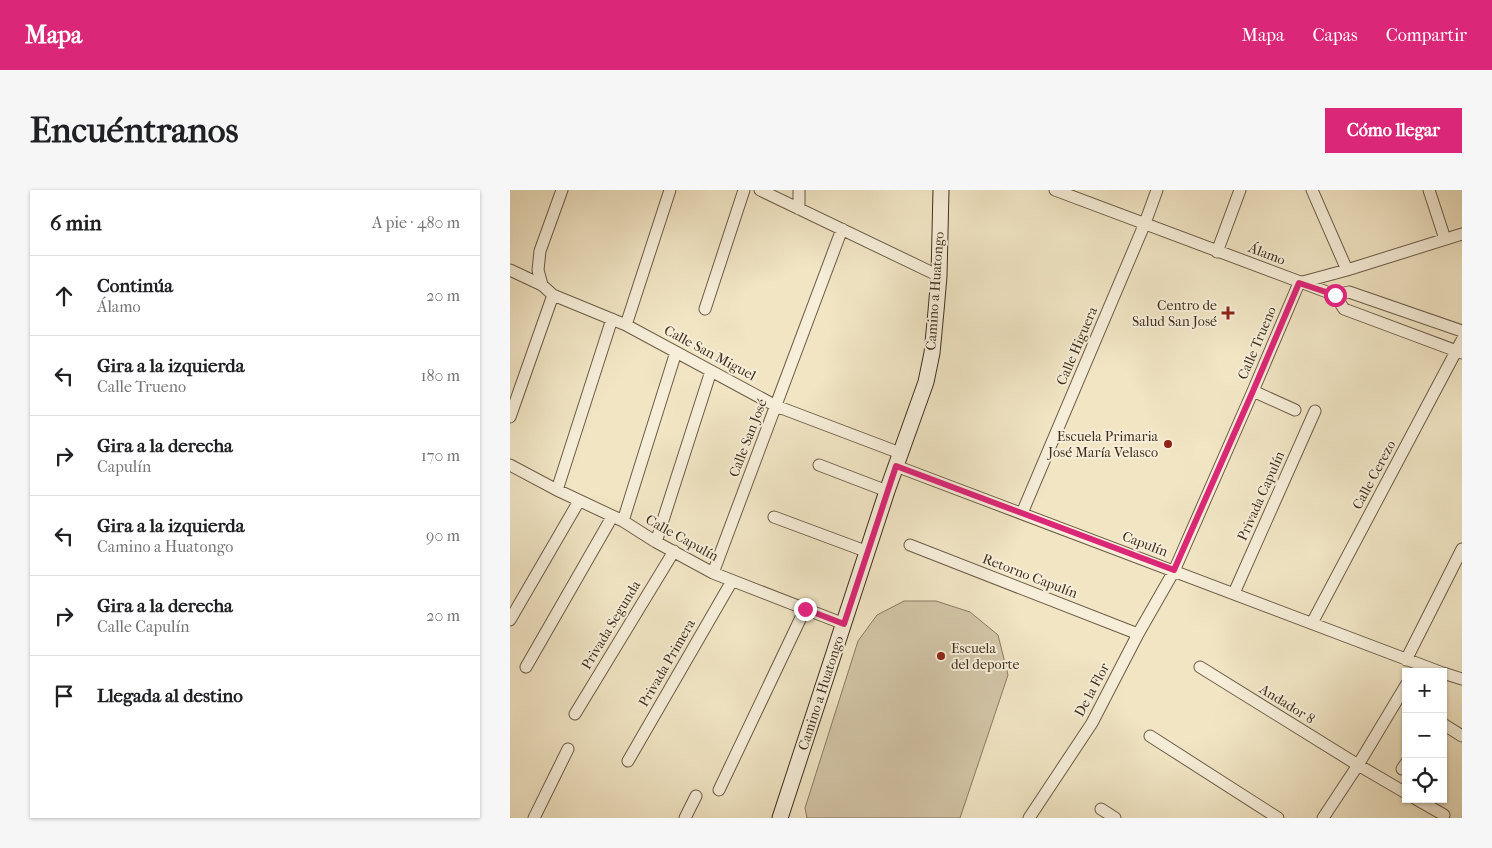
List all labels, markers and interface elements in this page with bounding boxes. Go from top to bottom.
text: Mapa [25,21,82,49]
text: Mapa [1242,25,1284,46]
text: Capas [1312,25,1358,46]
text: Compartir [1386,25,1467,46]
button: Cómo llegar [1325,108,1462,153]
text: Encuéntranos [30,110,238,151]
text: 6 min [50,211,102,235]
text: A pie · 480 m [372,213,460,232]
street label: Camino a Huatongo [922,231,948,351]
street label: Álamo [1245,238,1288,269]
text: Continúa [97,275,173,297]
icon: ahead [50,282,78,310]
route start [1324,284,1347,307]
text: 20 m [426,286,460,305]
text: Álamo [97,297,141,316]
place label: Centro de Salud San José [1132,297,1217,330]
street label: Calle Higuera [1053,304,1101,388]
street label: Calle Trueno [1234,304,1280,382]
marker: Centro de Salud San José [1221,306,1235,320]
street label: Calle San Miguel [661,322,759,384]
text: Gira a la izquierda [97,355,244,377]
icon: left [50,362,78,390]
text: 180 m [421,366,460,385]
text: Calle Trueno [97,377,186,396]
street label: Calle San José [725,396,771,480]
place label: Escuela Primaria José María Velasco [1047,428,1159,461]
text: Gira a la derecha [97,435,233,457]
street label: Calle Cerezo [1349,437,1399,513]
marker: Escuela Primaria José María Velasco [1162,438,1174,450]
icon: right [50,442,78,470]
text: 170 m [421,446,460,465]
street label: Privada Capulín [1234,449,1288,543]
text: Capulín [97,457,151,476]
street label: Calle Capulín [642,511,722,565]
text: Gira a la izquierda [97,515,244,537]
icon: left [50,522,78,550]
text: 90 m [426,526,460,545]
street label: Capulín [1120,528,1170,560]
text: Camino a Huatongo [97,537,233,556]
street label: Retorno Capulín [980,550,1080,602]
street label: Privada Segunda [578,577,644,673]
text: Gira a la derecha [97,595,233,617]
route end [794,598,817,621]
icon: right [50,602,78,630]
text: 20 m [426,606,460,625]
street label: Privada Primera [635,616,699,710]
text: Calle Capulín [97,617,190,636]
street label: Camino a Huatongo [794,634,848,752]
place label: Escuela del deporte [951,640,1020,673]
marker: Escuela del deporte [935,650,947,662]
street label: De la Flor [1071,660,1113,720]
map controls [1402,668,1447,803]
button: + [1402,668,1447,713]
street label: Andador 8 [1255,680,1318,728]
icon: arrive [50,682,78,710]
text: Llegada al destino [97,685,243,707]
button: − [1402,713,1447,758]
button: locate [1402,758,1447,803]

